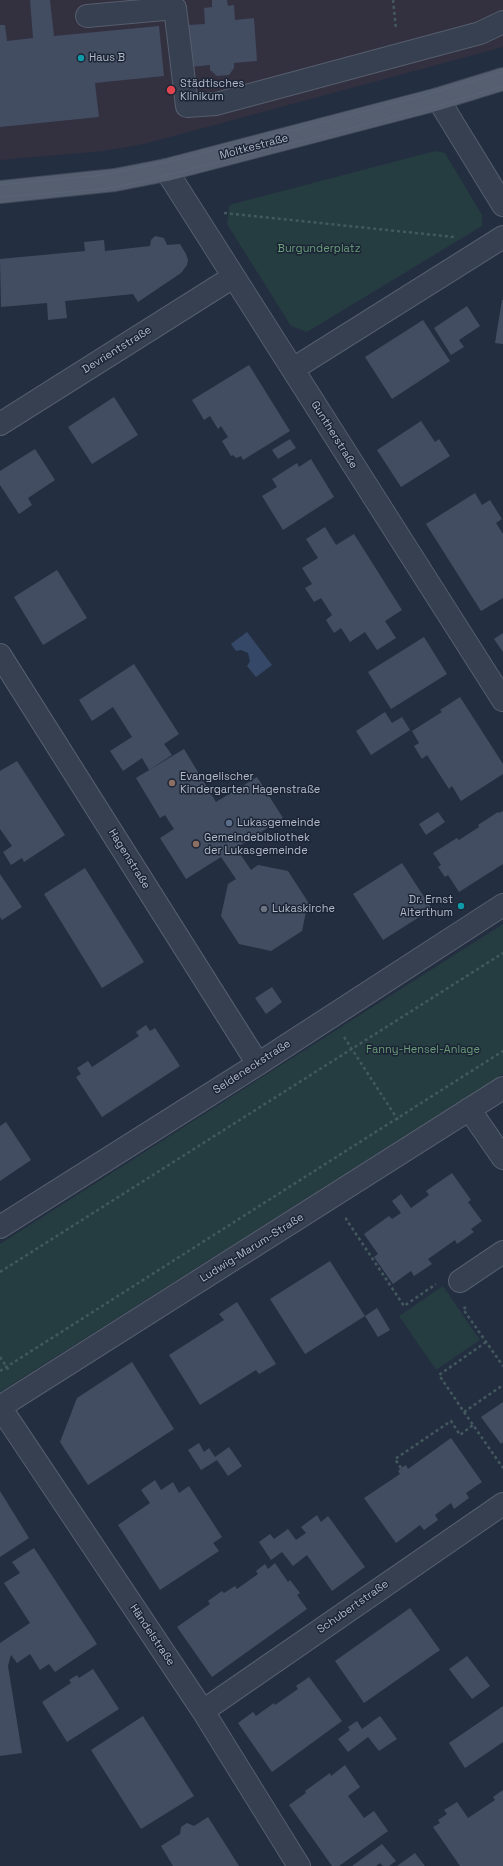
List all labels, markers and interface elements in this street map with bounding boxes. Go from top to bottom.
place label: Haus B [89,51,125,65]
marker: Haus B [76,53,86,63]
place label: Städtisches Klinikum [180,77,244,103]
marker: Städtisches Klinikum [165,84,177,96]
street label: Moltkestraße [218,131,290,163]
park label: Burgunderplatz [278,242,360,256]
street label: Devrientstraße [80,323,154,377]
street label: Guntherstraße [308,399,360,471]
place label: Evangelischer Kindergarten Hagenstraße [180,770,320,796]
marker: Evangelischer Kindergarten Hagenstraße [167,778,177,788]
place label: Lukasgemeinde [237,816,320,830]
marker: Lukasgemeinde [224,818,234,828]
street label: Hagenstraße [105,827,153,891]
place label: Gemeindebibliothek der Lukasgemeinde [204,831,310,857]
marker: Gemeindebibliothek der Lukasgemeinde [191,839,201,849]
place label: Dr. Ernst Alterthum [400,893,453,919]
marker: Dr. Ernst Alterthum [456,901,466,911]
place label: Lukaskirche [272,902,335,916]
marker: Lukaskirche [259,904,269,914]
street label: Seldeneckstraße [211,1037,293,1097]
park label: Fanny-Hensel-Anlage [366,1043,480,1057]
street label: Ludwig-Marum-Straße [198,1211,306,1285]
street label: Schubertstraße [315,1578,391,1636]
street label: Händelstraße [127,1602,177,1668]

